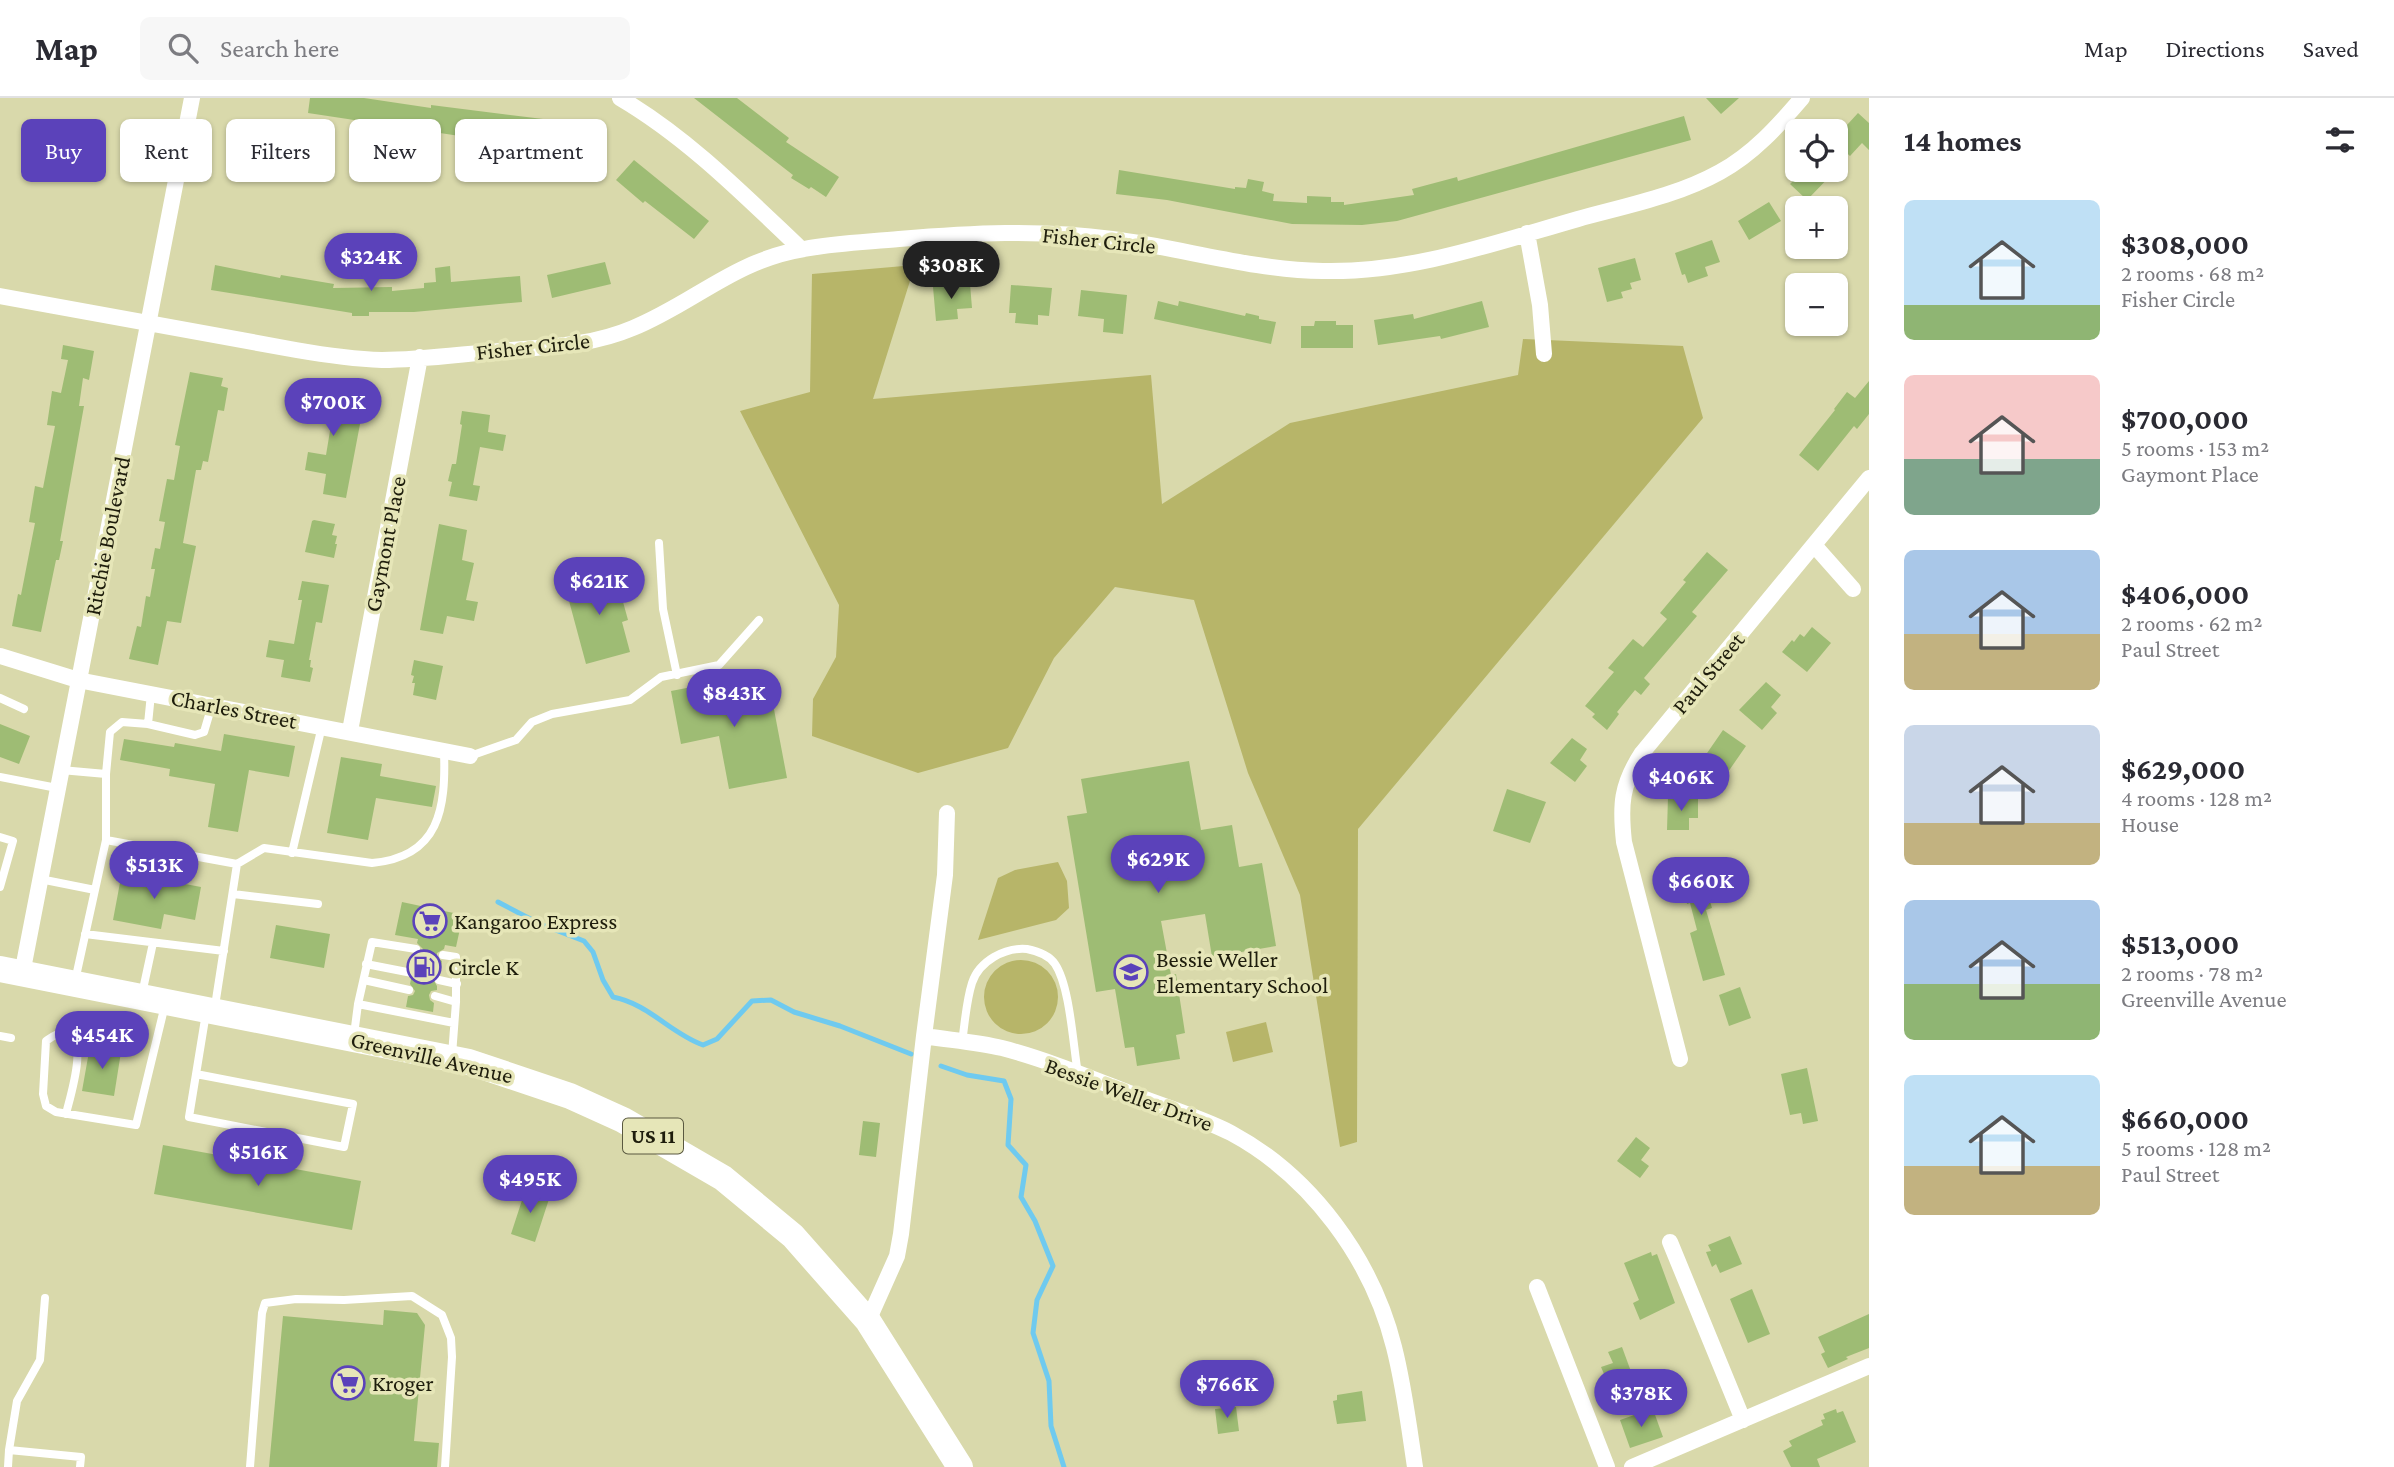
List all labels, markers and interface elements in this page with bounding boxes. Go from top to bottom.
search box [140,17,630,80]
icon: search [164,29,202,67]
text: Map [35,30,98,67]
text: Search here [220,34,339,63]
text: Map [2084,35,2128,62]
text: Directions [2166,35,2265,62]
text: Saved [2303,35,2359,62]
chip: Buy [21,119,106,182]
chip: Rent [120,119,212,182]
chip: Filters [226,119,335,182]
chip: New [349,119,441,182]
chip: Apartment [455,119,607,182]
map controls [1785,119,1848,336]
button: locate [1785,119,1848,182]
icon: filters [2321,121,2359,159]
text: 14 homes [1904,124,2022,157]
button: + [1785,196,1848,259]
street label: Fisher Circle [1041,221,1157,259]
text: $308,000 [2121,227,2249,260]
icon: home [1960,228,2044,312]
pin: $324K [322,234,420,293]
pin: $308K [902,242,1000,301]
text: $324K [340,243,402,269]
text: $308K [919,251,983,277]
text: 2 rooms · 68 m² [2121,260,2264,286]
button: − [1785,273,1848,336]
text: Fisher Circle [2121,286,2235,312]
street label: Fisher Circle [475,327,591,365]
pin: $700K [284,378,382,438]
text: $700K [301,388,365,414]
text: $700,000 [2121,402,2249,435]
icon: home [1960,403,2044,487]
text: 5 rooms · 153 m² [2121,435,2269,461]
street label: Ritchie Boulevard [79,454,135,618]
text: Gaymont Place [2121,461,2259,487]
street label: Gaymont Place [359,474,411,614]
pin: $621K [550,558,648,617]
text: $621K [570,567,628,593]
text: $406,000 [2121,577,2249,610]
icon: home [1960,578,2044,662]
text: 2 rooms · 62 m² [2121,610,2262,636]
street label: Paul Street [1666,627,1750,719]
text: Paul Street [2121,636,2219,662]
pin: $843K [685,670,783,729]
text: $843K [703,679,765,705]
street label: Charles Street [169,684,300,734]
text: $629,000 [2121,752,2245,785]
icon: home [1960,753,2044,837]
pin: $406K [1632,754,1730,813]
text: $406K [1648,763,1714,789]
text: 4 rooms · 128 m² [2121,785,2272,811]
text: House [2121,811,2179,837]
pin: $629K [1109,836,1207,895]
pin: $513K [105,842,203,901]
text: $629K [1127,845,1189,871]
text: $513K [125,851,183,877]
pin: $660K [1652,858,1750,917]
text: $660K [1668,867,1734,893]
supermarket icon: Kangaroo Express [411,902,449,940]
place label: Kangaroo Express [454,908,617,934]
text: $513,000 [2121,927,2239,960]
icon: home [1960,928,2044,1012]
place label: Bessie Weller Elementary School [1156,946,1328,998]
fuel station icon: Circle K [405,948,443,986]
school or university icon: Bessie Weller Elementary School [1112,953,1150,991]
place label: Circle K [448,954,519,980]
text: 2 rooms · 78 m² [2121,960,2263,986]
text: Greenville Avenue [2121,986,2287,1012]
pin: $454K [53,1012,151,1071]
text: $454K [71,1021,133,1047]
street label: Greenville Avenue [348,1026,516,1088]
street label: Bessie Weller Drive [1042,1052,1216,1136]
text: $660,000 [2121,1102,2249,1135]
icon: home [1960,1103,2044,1187]
road number: US 11 [623,1118,683,1154]
pin: $516K [209,1128,307,1188]
text: 5 rooms · 128 m² [2121,1135,2271,1161]
text: $516K [229,1138,287,1164]
pin: $495K [481,1156,579,1215]
text: Paul Street [2121,1161,2219,1187]
text: $495K [499,1165,561,1191]
pin: $766K [1178,1360,1276,1420]
supermarket icon: Kroger [329,1364,367,1402]
place label: Kroger [372,1370,434,1396]
text: $766K [1196,1370,1258,1396]
pin: $378K [1592,1370,1690,1429]
text: $378K [1610,1379,1672,1405]

